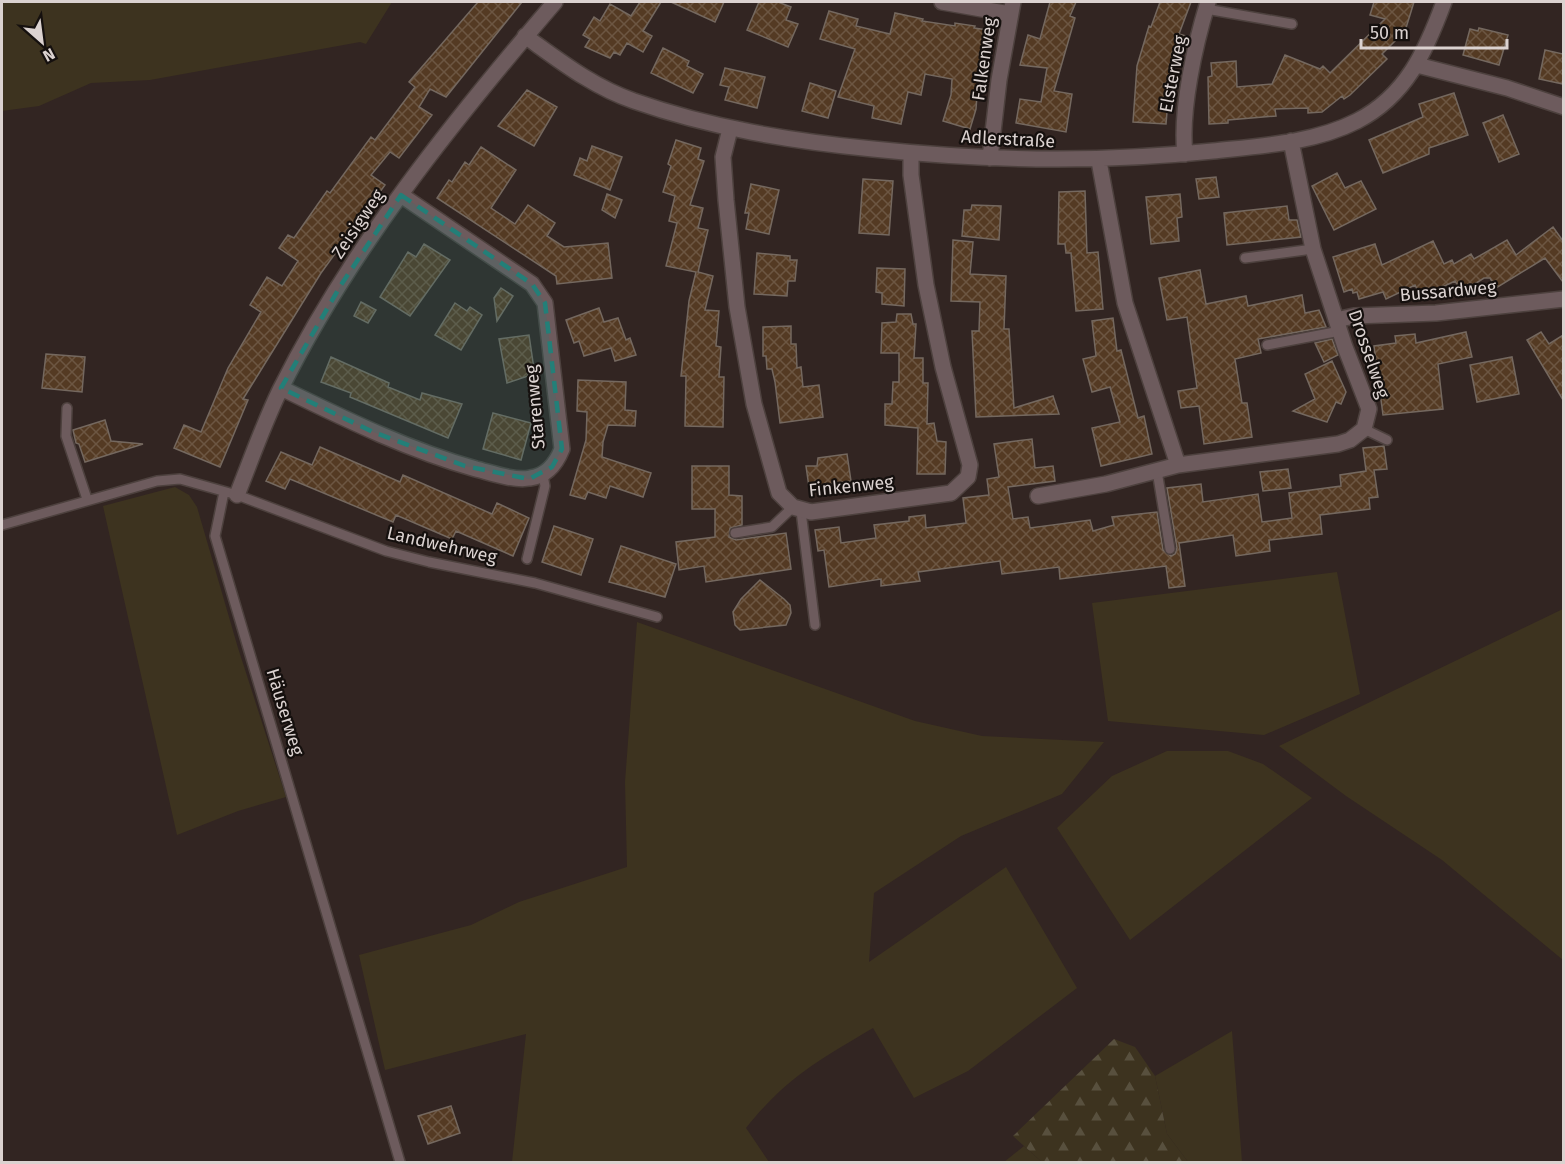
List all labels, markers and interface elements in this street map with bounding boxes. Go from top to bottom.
north arrow [12,12,72,72]
scale bar [1361,12,1506,50]
street label: Falkenweg [967,15,1001,102]
text: 50 m [1370,22,1409,44]
street label: Elsterweg [1155,33,1191,115]
text: N [40,44,58,66]
street label: Adlerstraße [960,126,1056,152]
street label: Zeisigweg [327,185,390,263]
street label: Bussardweg [1399,276,1498,306]
street label: Drosselweg [1344,307,1395,402]
street label: Starenweg [520,363,550,450]
street label: Finkenweg [807,471,895,501]
street label: Landwehrweg [385,522,500,568]
street label: Häuserweg [261,666,309,759]

